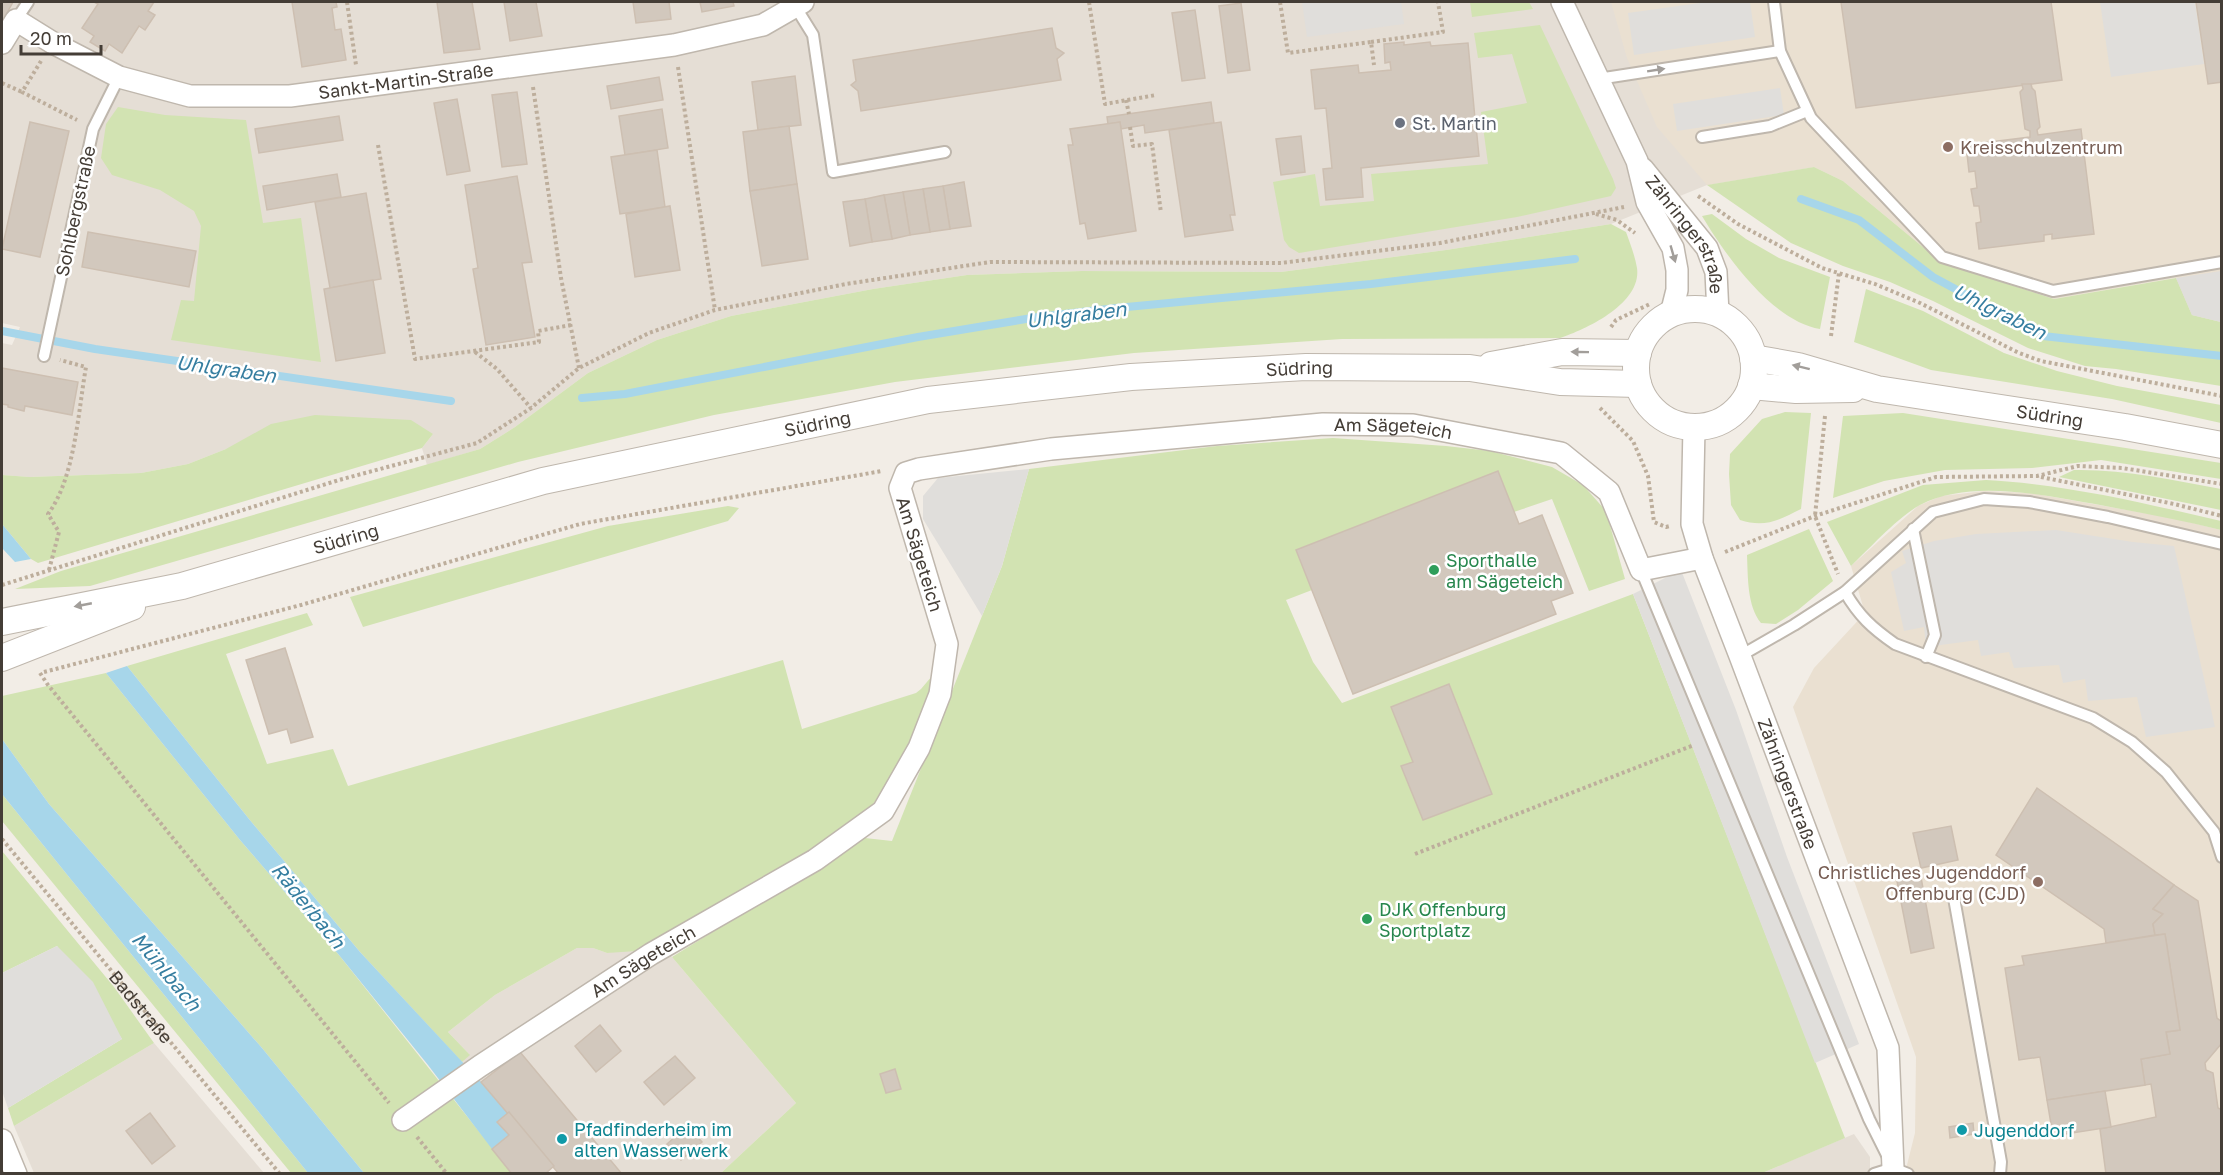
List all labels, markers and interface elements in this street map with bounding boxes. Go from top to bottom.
scale bar [21,18,100,56]
text: 20 m [30,27,72,49]
street label: Sankt-Martin-Straße [317,58,495,103]
one-way arrow [1647,66,1666,75]
place label: St. Martin [1412,112,1497,134]
marker: St. Martin [1393,116,1407,130]
place label: Kreisschulzentrum [1960,136,2123,158]
marker: Kreisschulzentrum [1941,140,1955,154]
street label: Sohlbergstraße [50,144,100,278]
street label: Zähringerstraße [1641,171,1728,294]
one-way arrow [1669,245,1678,263]
water label: Uhlgraben [1949,278,2051,345]
water label: Uhlgraben [1025,296,1128,333]
one-way arrow [1570,348,1589,357]
water label: Uhlgraben [174,349,278,388]
street label: Südring [1265,356,1333,380]
one-way arrow [1791,361,1810,371]
street label: Südring [2015,400,2085,431]
street label: Südring [782,406,853,441]
street label: Am Sägeteich [1334,413,1454,443]
street label: Am Sägeteich [892,494,948,614]
street label: Südring [310,518,381,558]
place label: Sporthalle am Sägeteich [1446,549,1563,592]
marker: Sporthalle am Sägeteich [1427,563,1441,577]
one-way arrow [73,601,92,610]
street label: Zähringerstraße [1753,715,1823,852]
water label: Räderbach [267,857,351,953]
place label: Christliches Jugenddorf Offenburg (CJD) [1818,861,2026,904]
marker: Christliches Jugenddorf Offenburg (CJD) [2031,875,2045,889]
place label: DJK Offenburg Sportplatz [1379,898,1506,941]
marker: DJK Offenburg Sportplatz [1360,912,1374,926]
street label: Am Sägeteich [586,920,699,1002]
water label: Mühlbach [127,927,207,1016]
street label: Badstraße [105,966,178,1048]
place label: Pfadfinderheim im alten Wasserwerk [574,1118,732,1161]
place label: Jugenddorf [1974,1119,2075,1141]
marker: Jugenddorf [1955,1123,1969,1137]
marker: Pfadfinderheim im alten Wasserwerk [555,1132,569,1146]

